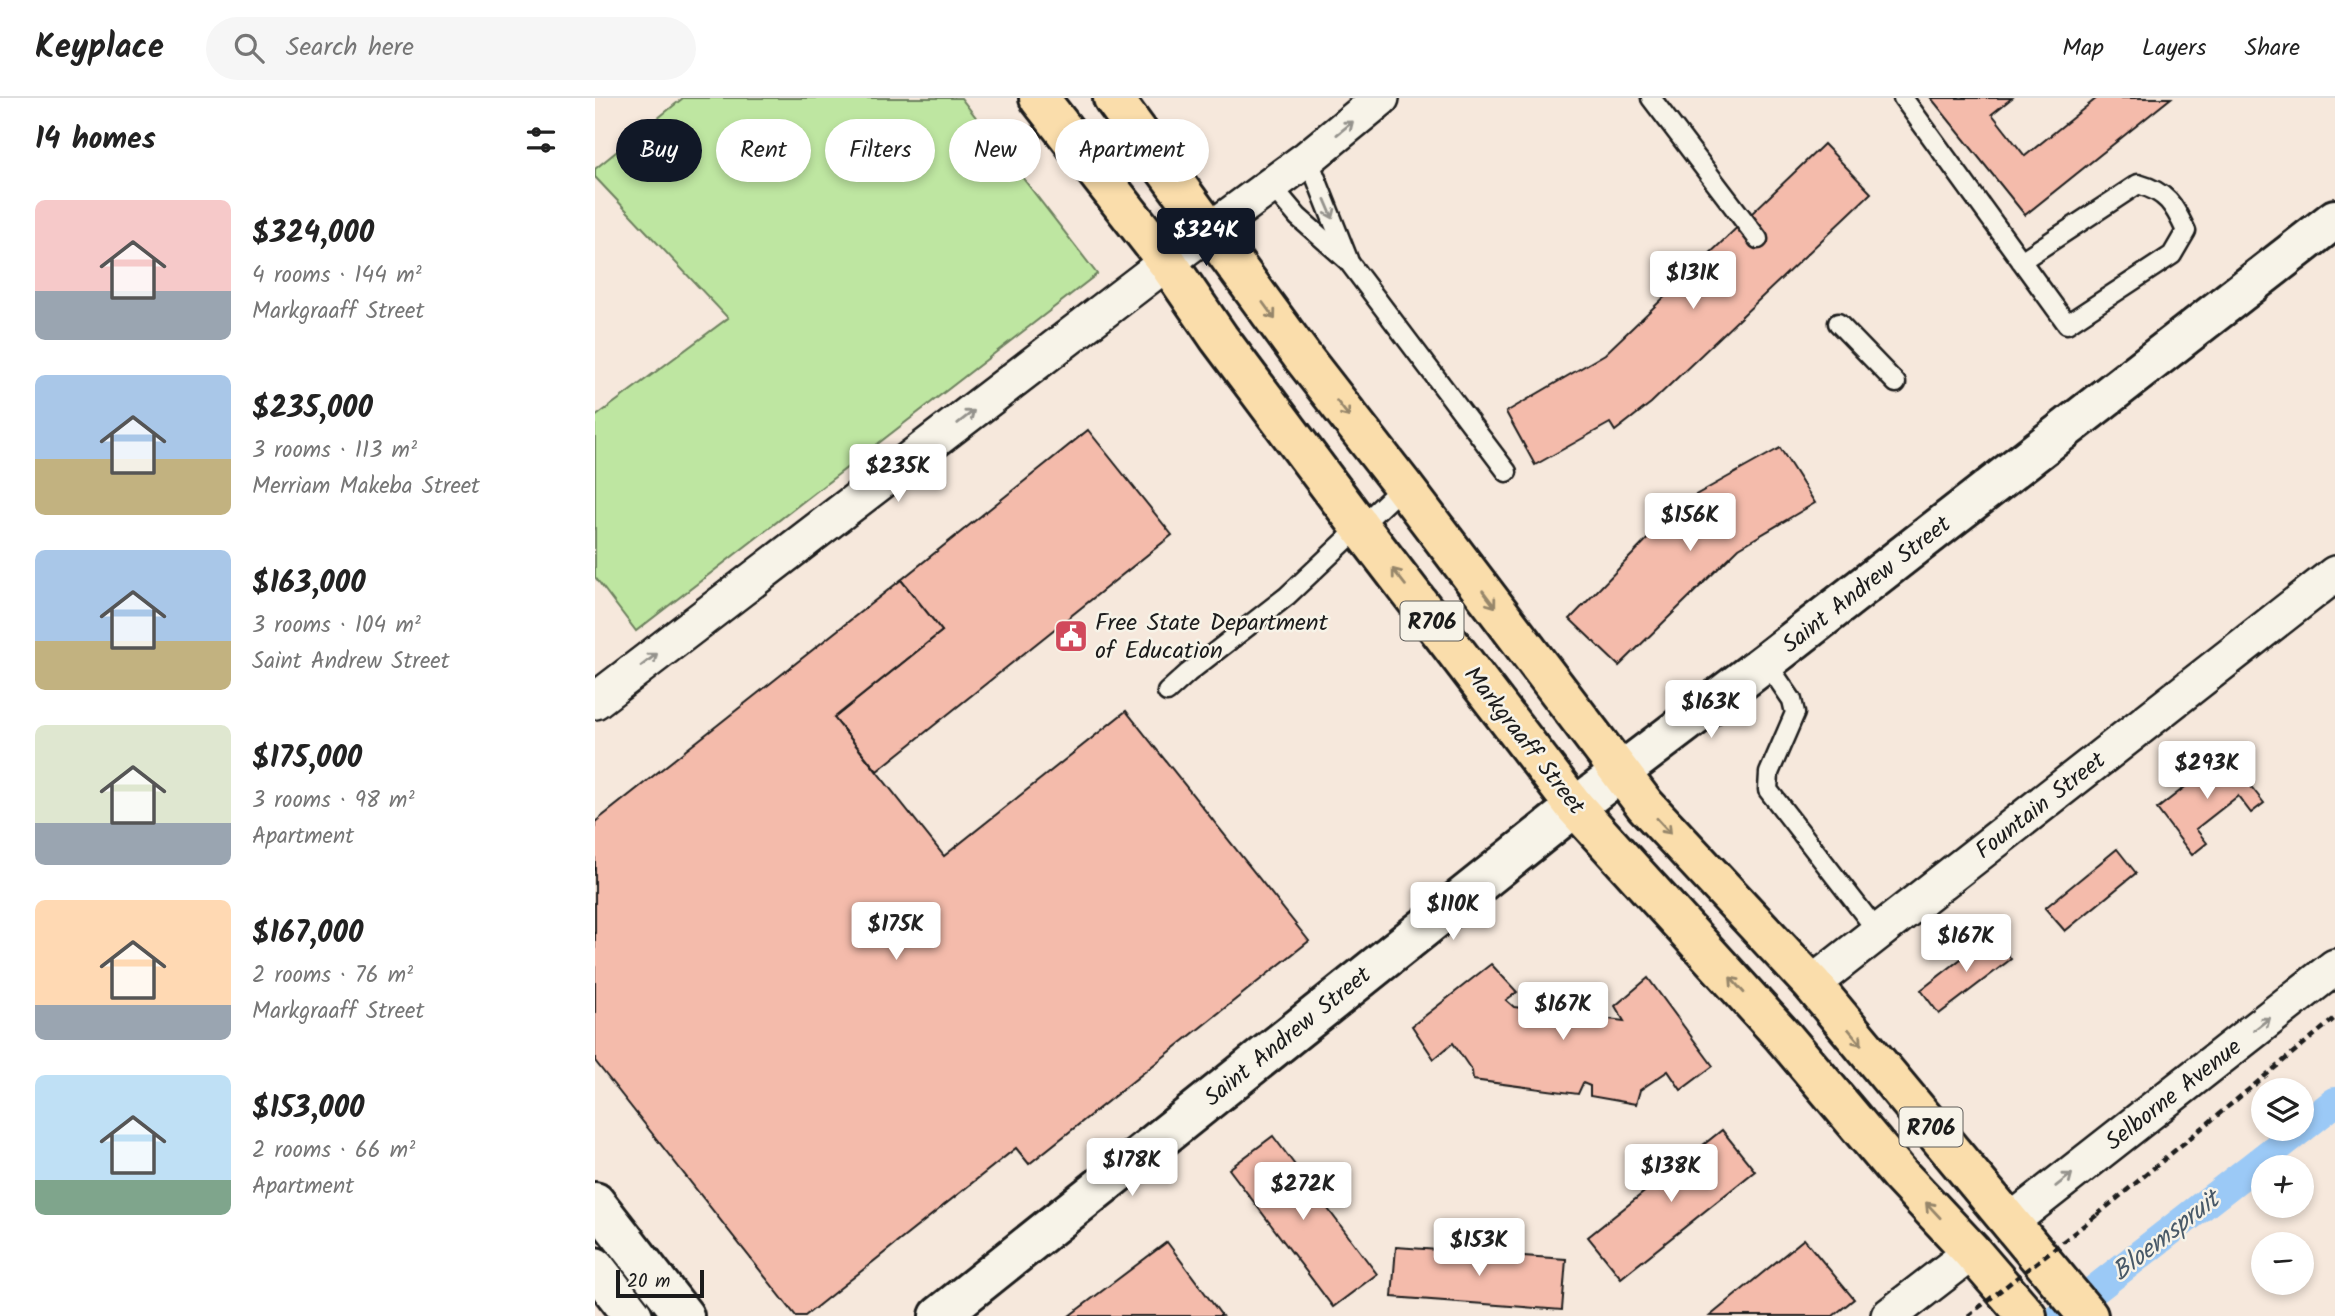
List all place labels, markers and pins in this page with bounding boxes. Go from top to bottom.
pin: $324K [1157,208,1255,268]
pin: $131K [1644,252,1742,311]
pin: $235K [849,444,947,504]
pin: $156K [1641,494,1739,553]
place label: Free State Department of Education [1095,604,1329,671]
public building icon: Free State Department of Education [1052,617,1090,655]
pin: $163K [1662,680,1760,740]
pin: $293K [2158,742,2256,801]
pin: $110K [1404,882,1502,942]
pin: $175K [847,902,945,962]
pin: $167K [1917,914,2015,974]
pin: $167K [1514,982,1612,1042]
pin: $178K [1083,1138,1181,1198]
pin: $138K [1622,1144,1720,1204]
pin: $272K [1254,1162,1352,1222]
pin: $153K [1430,1218,1528,1278]

